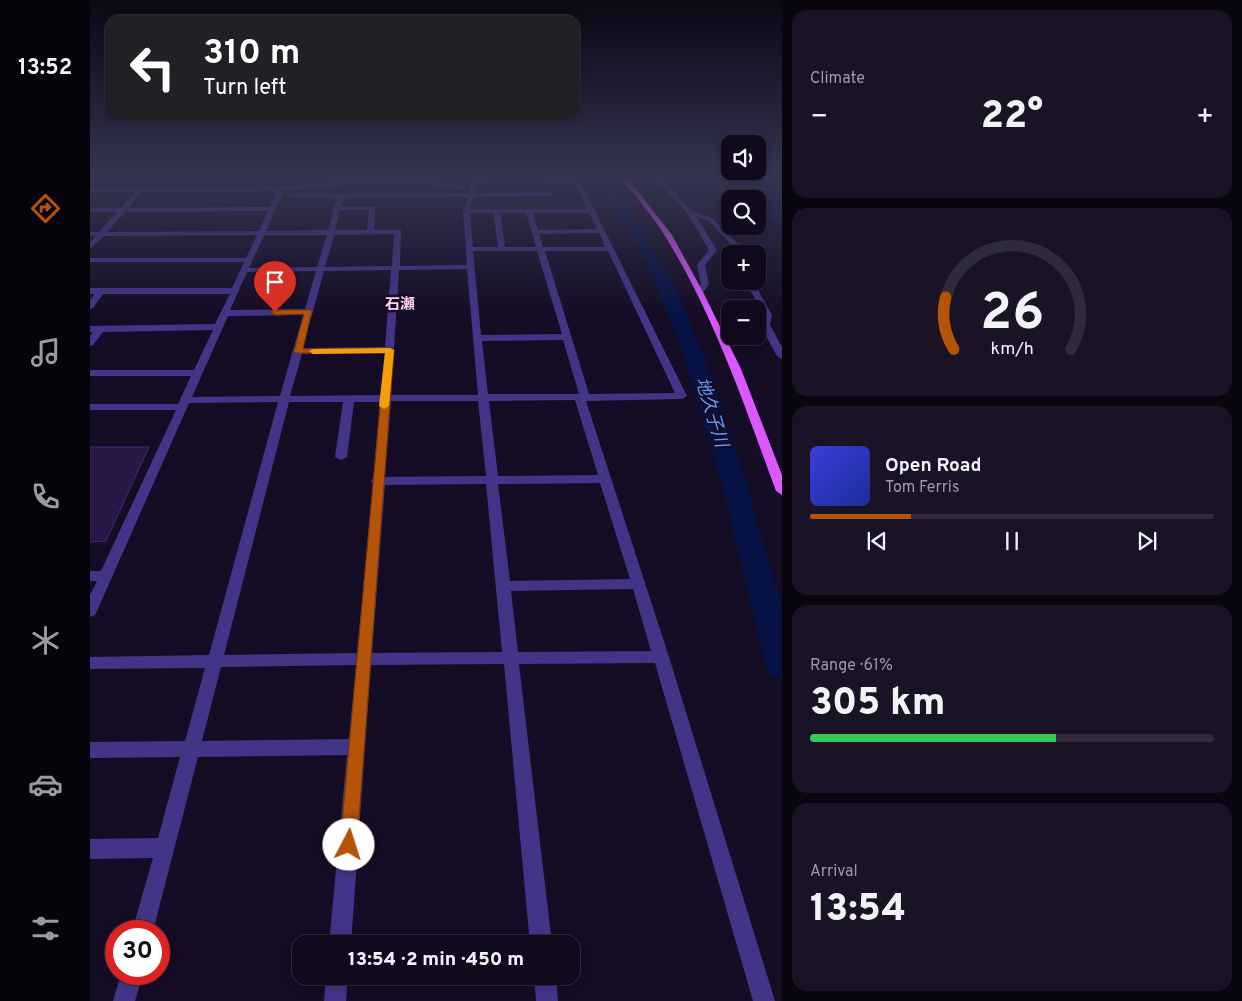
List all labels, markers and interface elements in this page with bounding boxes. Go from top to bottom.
text: 310 m [203,32,300,76]
icon: left [120,35,185,100]
text: 13:52 [18,55,72,82]
text: Climate [810,69,865,89]
text: Turn left [203,75,286,102]
text: 22° [981,93,1043,142]
text: − [810,100,828,136]
text: + [1196,100,1214,136]
map controls [721,135,766,345]
button: sound [721,135,766,180]
button: search [721,190,766,235]
icon: directions [28,191,63,226]
button: + [721,245,766,290]
pin [254,261,296,312]
icon: arrive [261,268,289,296]
text: 26 [980,282,1044,348]
district label: 石瀬 [385,296,415,315]
button: − [721,300,766,345]
icon: music [28,335,63,370]
text: km/h [990,338,1034,361]
water label: 地久子川 [689,375,733,452]
text: Open Road [885,454,981,478]
text: Tom Ferris [885,478,959,498]
icon: phone [28,479,63,514]
icon: previous [863,527,891,555]
icon: pause [998,527,1026,555]
icon: next [1133,527,1161,555]
icon: climate [28,623,63,658]
text: Range · 61% [810,656,893,676]
text: 305 km [810,680,945,729]
icon: car [28,767,63,802]
position arrow [322,818,374,870]
text: Arrival [810,862,858,882]
text: 13:54 [810,886,906,935]
icon: filters [28,911,63,946]
speed limit sign: 30 [105,920,170,985]
text: 13:54 · 2 min · 450 m [348,948,524,972]

